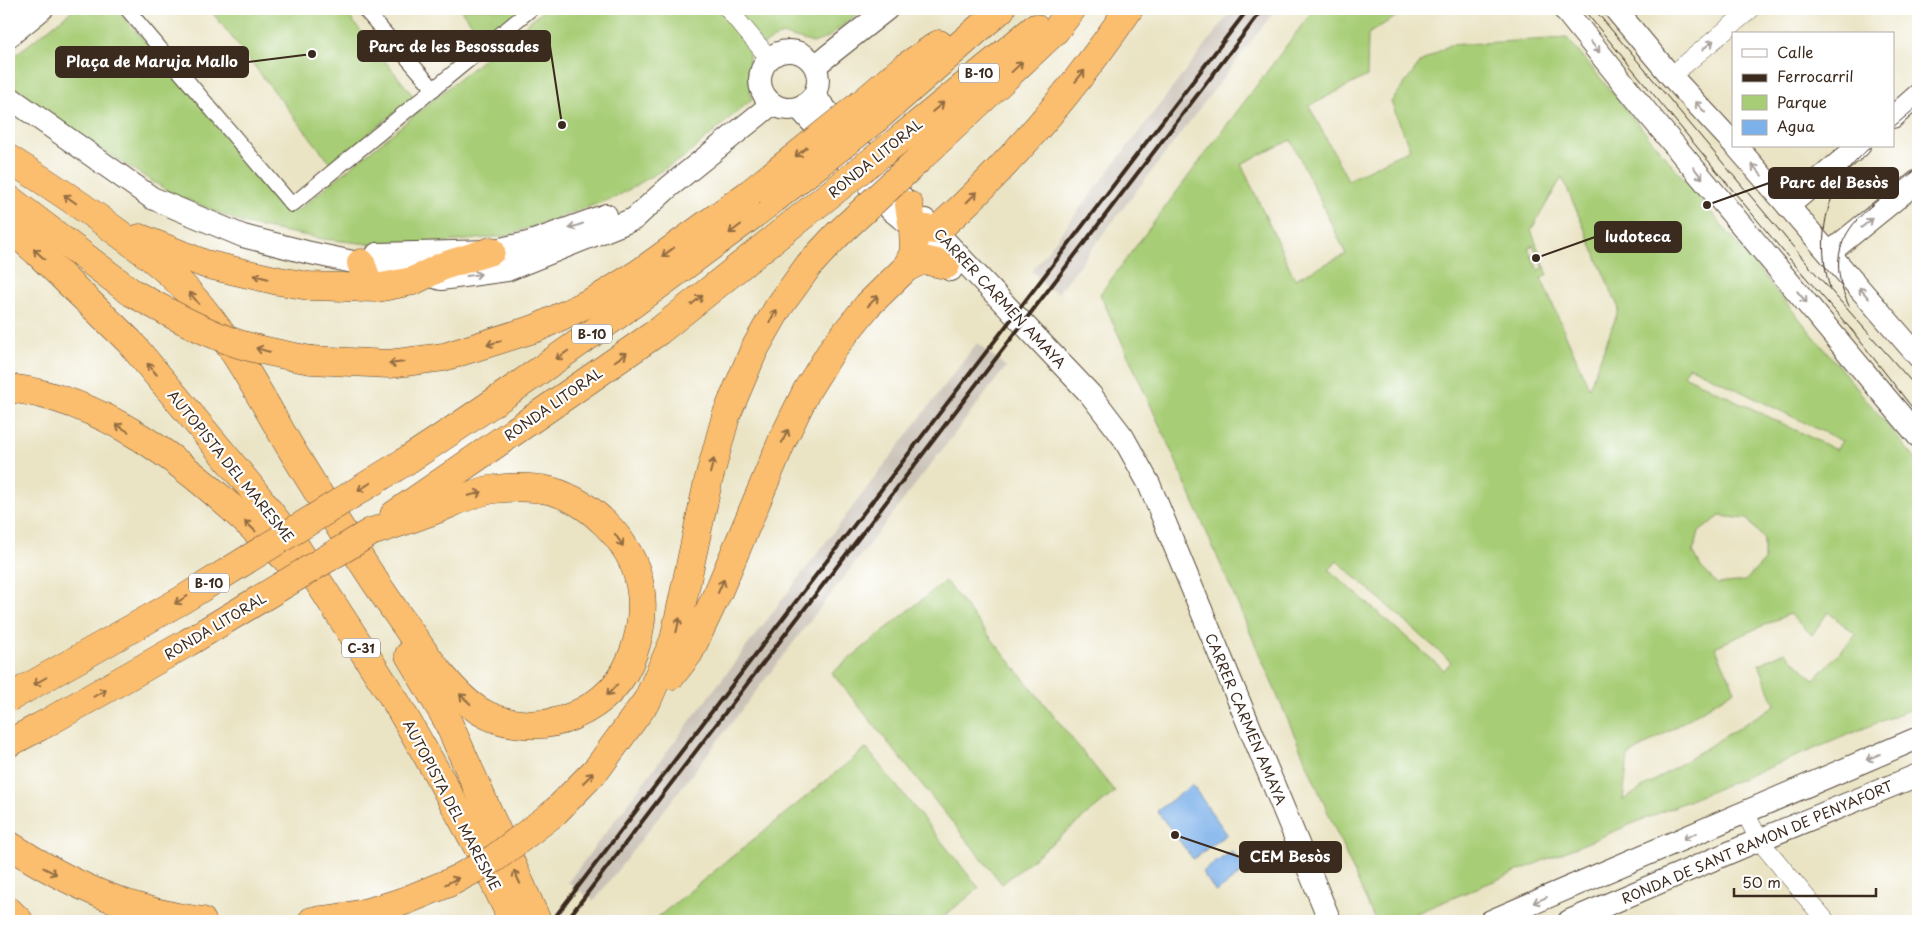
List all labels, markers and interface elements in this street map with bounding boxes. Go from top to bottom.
callout: Parc de les Besossades [358,31,550,61]
legend [1732,32,1894,148]
text: Parc de les Besossades [369,34,539,57]
one-way arrow [1702,39,1715,50]
one-way arrow [1589,40,1600,53]
text: Calle [1777,40,1814,63]
callout: Plaça de Maruja Mallo [56,47,248,77]
text: Plaça de Maruja Mallo [66,49,238,72]
one-way arrow [1011,61,1023,73]
road number: B-10 [959,64,999,82]
text: Ferrocarril [1777,64,1854,87]
one-way arrow [1075,70,1086,83]
text: Parque [1777,90,1827,113]
one-way arrow [1694,101,1706,113]
one-way arrow [931,102,944,113]
street label: RONDA LITORAL [823,113,927,203]
text: Agua [1777,114,1815,137]
one-way arrow [795,147,808,158]
one-way arrow [1752,164,1763,177]
one-way arrow [1692,166,1703,179]
callout: Parc del Besòs [1769,168,1898,198]
text: Parc del Besòs [1780,170,1888,193]
one-way arrow [966,191,978,203]
one-way arrow [64,194,78,204]
one-way arrow [1860,217,1873,228]
one-way arrow [568,222,584,231]
callout: ludoteca [1595,222,1681,252]
one-way arrow [729,223,742,234]
street label: CARRER CARMEN AMAYA [929,223,1071,373]
text: ludoteca [1605,224,1671,247]
one-way arrow [661,247,675,257]
one-way arrow [32,248,45,260]
one-way arrow [465,269,481,279]
one-way arrow [253,272,269,281]
one-way arrow [1858,287,1870,300]
one-way arrow [1796,290,1807,303]
one-way arrow [188,292,199,305]
one-way arrow [690,295,703,306]
one-way arrow [867,295,879,307]
one-way arrow [769,310,779,324]
road number: B-10 [572,324,612,344]
one-way arrow [487,338,503,348]
one-way arrow [256,345,272,355]
one-way arrow [555,350,569,360]
one-way arrow [614,352,628,362]
one-way arrow [388,358,404,368]
street label: RONDA LITORAL [500,362,607,446]
one-way arrow [147,363,158,376]
street label: AUTOPISTA DEL MARESME [163,385,299,547]
one-way arrow [115,422,129,432]
one-way arrow [780,429,790,444]
one-way arrow [708,458,718,474]
one-way arrow [358,482,372,492]
one-way arrow [467,489,483,498]
one-way arrow [244,520,257,532]
one-way arrow [614,533,624,547]
road number: B-10 [189,574,229,592]
one-way arrow [717,579,727,594]
street label: RONDA LITORAL [160,587,270,665]
one-way arrow [175,596,189,606]
one-way arrow [674,617,683,633]
street label: CARRER CARMEN AMAYA [1200,630,1292,808]
road number: C-31 [342,638,380,658]
one-way arrow [34,676,48,686]
one-way arrow [606,684,618,697]
one-way arrow [93,687,107,697]
one-way arrow [459,693,472,705]
street label: AUTOPISTA DEL MARESME [398,716,506,894]
one-way arrow [1866,753,1881,763]
one-way arrow [582,772,594,785]
street label: RONDA DE SANT RAMON DE PENYAFORT [1618,775,1896,909]
one-way arrow [1683,831,1698,841]
callout: CEM Besòs [1240,842,1341,872]
text: CEM Besòs [1250,844,1330,867]
scale bar [1734,865,1877,897]
one-way arrow [43,866,58,876]
one-way arrow [511,870,521,885]
text: 50 m [1742,870,1781,893]
one-way arrow [444,876,459,886]
one-way arrow [1533,896,1548,905]

